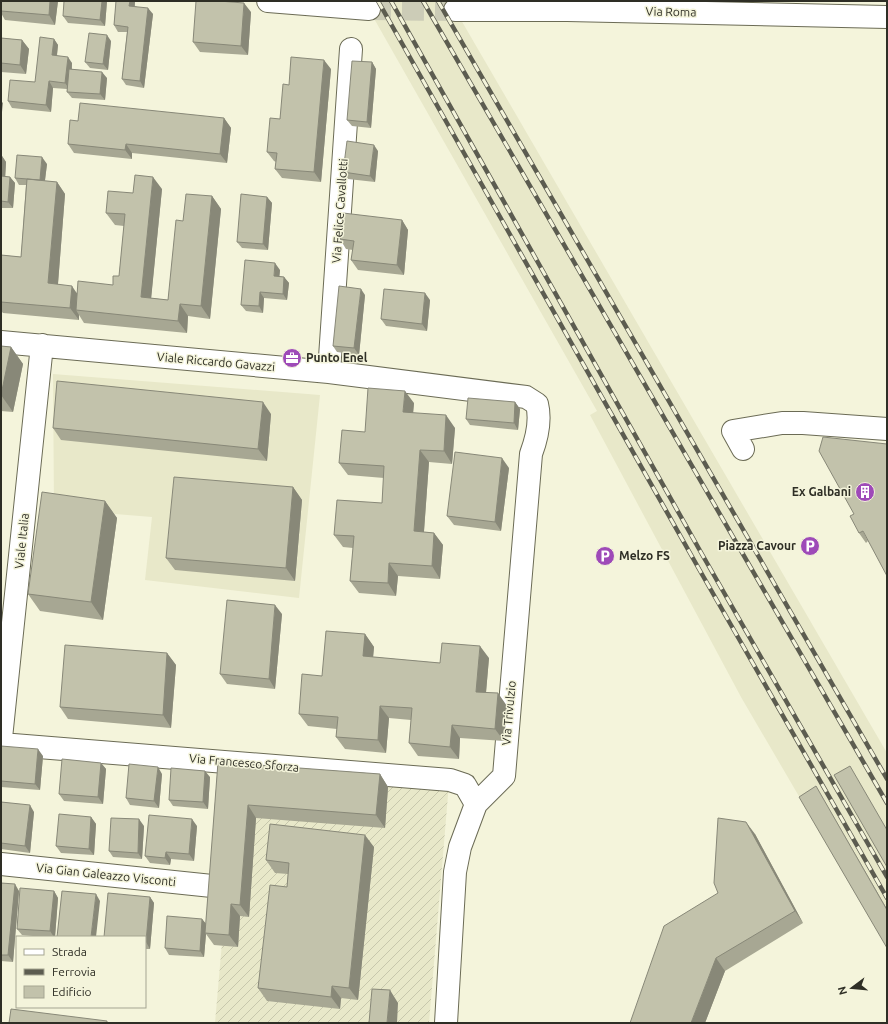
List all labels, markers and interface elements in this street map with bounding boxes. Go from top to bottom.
street label: Via Roma [645,5,697,18]
street label: Via Felice Cavallotti [329,158,350,264]
office icon: Punto Enel [281,347,303,369]
street label: Viale Riccardo Gavazzi [156,350,276,373]
place label: Punto Enel [306,351,368,364]
building icon: Ex Galbani [854,481,876,503]
place label: Ex Galbani [792,485,851,498]
street label: Viale Italia [12,513,31,569]
parking icon: Piazza Cavour [799,535,821,557]
place label: Piazza Cavour [718,539,796,552]
parking icon: Melzo FS [594,545,616,567]
place label: Melzo FS [619,549,670,562]
street label: Via Trivulzio [499,680,518,746]
street label: Via Francesco Sforza [189,751,300,774]
street label: Via Gian Galeazzo Visconti [36,861,177,888]
legend [16,936,146,1008]
text: Strada [52,945,87,958]
text: Ferrovia [52,965,96,978]
north arrow [832,968,872,1008]
text: Edificio [52,985,92,998]
text: N [835,985,849,996]

